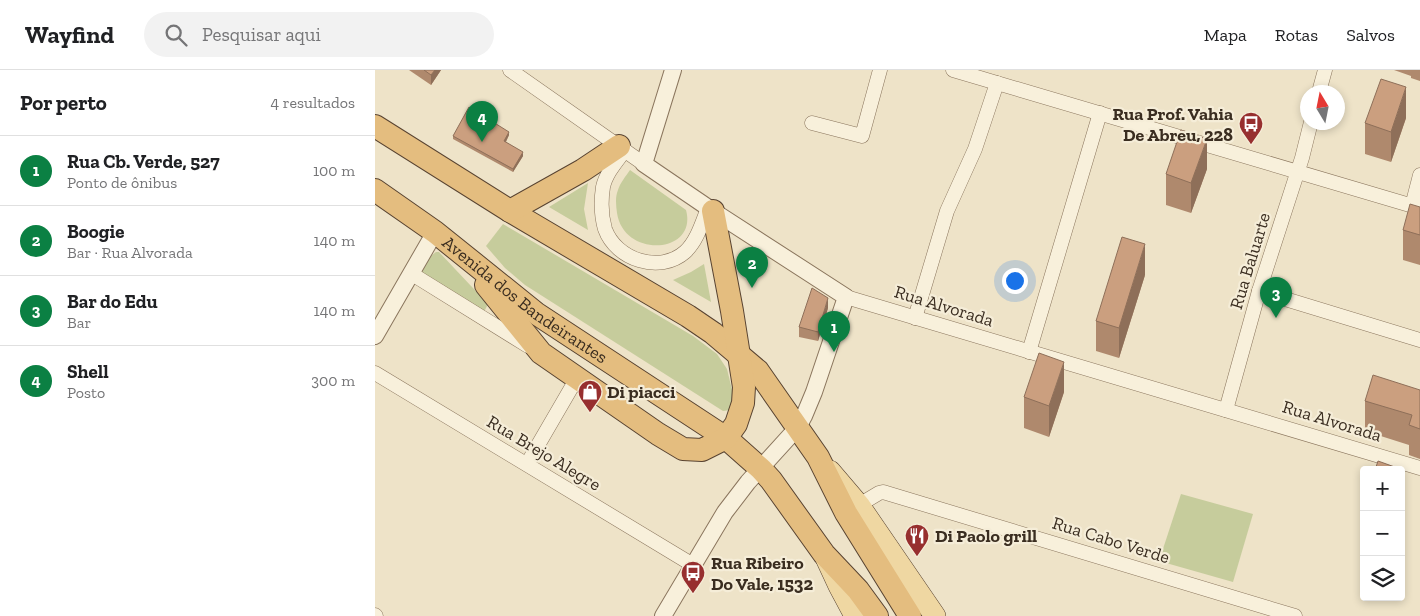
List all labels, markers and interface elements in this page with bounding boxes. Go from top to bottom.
search box [144,12,494,57]
text: Wayfind [25,20,114,49]
icon: search [162,21,190,49]
text: Pesquisar aqui [202,23,321,46]
text: Mapa [1204,24,1247,46]
text: Rotas [1275,24,1318,46]
text: Salvos [1346,24,1395,46]
north arrow [1300,85,1345,130]
text: Por perto [20,90,107,115]
text: 4 resultados [271,93,355,112]
pin: 4 [466,101,498,142]
place label: Rua Prof. Vahia De Abreu, 228 [1112,103,1233,146]
bus stop icon: Rua Prof. Vahia De Abreu, 228 [1238,111,1264,145]
text: Rua Cb. Verde, 527 [67,150,220,173]
text: 1 [33,161,39,180]
text: 100 m [313,161,355,180]
text: Ponto de ônibus [67,173,177,192]
street label: Rua Baluarte [1225,210,1275,312]
text: Boogie [67,220,124,243]
text: 2 [32,231,40,250]
text: 140 m [314,231,355,250]
street label: Avenida dos Bandeirantes [438,231,612,368]
text: Bar · Rua Alvorada [67,243,193,262]
pin: 2 [736,247,768,288]
your location [1002,268,1028,294]
pin: 3 [1260,277,1292,318]
street label: Rua Alvorada [892,280,997,332]
text: Bar do Edu [67,290,158,313]
text: 3 [32,301,40,320]
text: 140 m [314,301,355,320]
pin: 1 [818,311,850,352]
text: Bar [67,313,91,332]
text: Shell [67,360,109,383]
text: 4 [31,371,41,390]
text: 300 m [311,371,355,390]
shop icon: Di piacci [577,379,603,413]
place label: Di piacci [607,381,676,403]
text: Posto [67,383,105,402]
street label: Rua Alvorada [1280,395,1385,447]
street label: Rua Brejo Alegre [483,410,605,496]
map controls [1360,466,1405,601]
button: + [1360,466,1405,511]
button: − [1360,511,1405,556]
street label: Rua Cabo Verde [1050,512,1172,568]
restaurant icon: Di Paolo grill [904,523,930,557]
place label: Di Paolo grill [935,525,1037,547]
place label: Rua Ribeiro Do Vale, 1532 [711,552,813,595]
button: layers [1360,556,1405,601]
bus stop icon: Rua Ribeiro Do Vale, 1532 [680,560,706,594]

